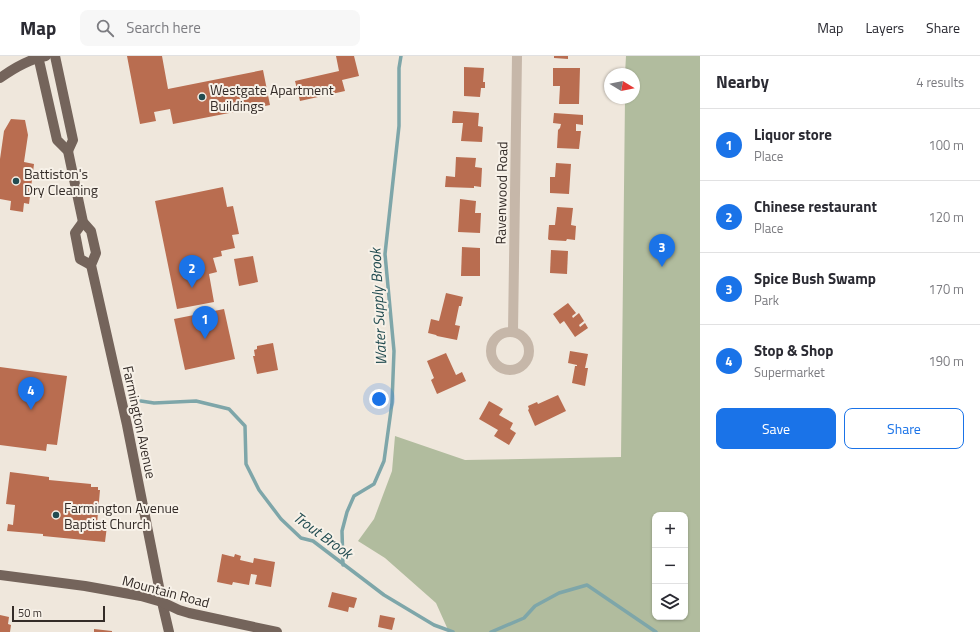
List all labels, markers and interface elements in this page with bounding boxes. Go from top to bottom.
search box [80,10,360,46]
text: Map [20,13,56,42]
text: Search here [126,16,201,39]
icon: search [94,17,116,39]
text: Map [817,17,843,38]
text: Layers [865,17,904,38]
text: Share [926,17,960,38]
north arrow [604,68,640,104]
text: Nearby [716,69,769,95]
text: 4 results [916,72,964,92]
place label: Westgate Apartment Buildings [210,79,334,116]
marker: Westgate Apartment Buildings [197,92,207,102]
text: Liquor store [754,123,832,146]
text: 1 [725,135,733,155]
text: 100 m [928,135,964,155]
street label: Ravenwood Road [490,141,512,245]
text: Place [754,146,783,166]
place label: Battiston's Dry Cleaning [24,163,98,200]
marker: Battiston's Dry Cleaning [11,176,21,186]
text: Chinese restaurant [754,195,877,218]
text: 2 [725,207,733,227]
text: 120 m [928,207,964,227]
text: Place [754,218,783,238]
pin: 3 [649,234,675,267]
water label: Water Supply Brook [363,246,393,366]
pin: 2 [179,255,205,288]
text: Spice Bush Swamp [754,267,876,290]
text: 3 [725,279,733,299]
text: 170 m [928,279,964,299]
text: Park [754,290,779,310]
pin: 1 [192,306,218,339]
text: Stop & Shop [754,339,833,362]
text: 4 [725,351,733,371]
text: 190 m [928,351,964,371]
text: Supermarket [754,362,825,382]
street label: Farmington Avenue [118,364,162,480]
pin: 4 [18,377,44,410]
your location [369,389,389,409]
button: Save [716,408,836,449]
button: Share [844,408,964,449]
place label: Farmington Avenue Baptist Church [64,497,179,534]
water label: Trout Brook [289,506,359,566]
marker: Farmington Avenue Baptist Church [51,510,61,520]
map controls [652,512,688,620]
button: + [652,512,688,548]
button: − [652,548,688,584]
street label: Mountain Road [120,569,212,613]
button: layers [652,584,688,620]
scale bar [12,604,105,623]
text: 50 m [18,605,42,621]

